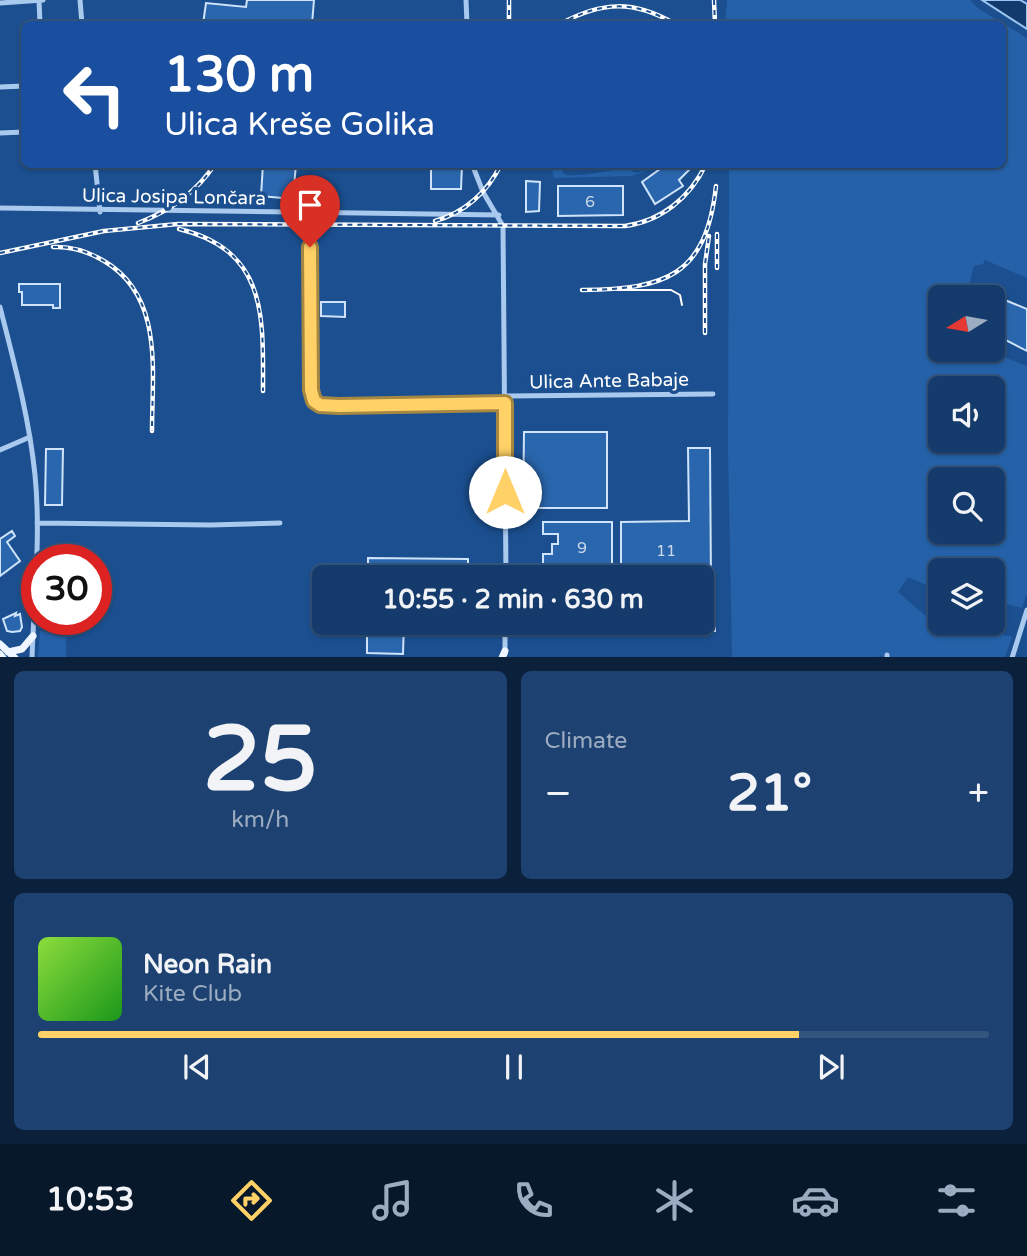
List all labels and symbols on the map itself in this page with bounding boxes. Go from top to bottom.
pin [280,175,340,247]
street label: Ulica Josipa Lončara [82,184,266,210]
house number: 6 [585,192,595,212]
north arrow [928,285,1004,362]
street label: Ulica Ante Babaje [529,369,689,393]
position arrow [468,455,542,529]
house number: 9 [577,538,587,558]
house number: 11 [656,541,676,561]
speed limit sign: 30 [21,544,112,635]

